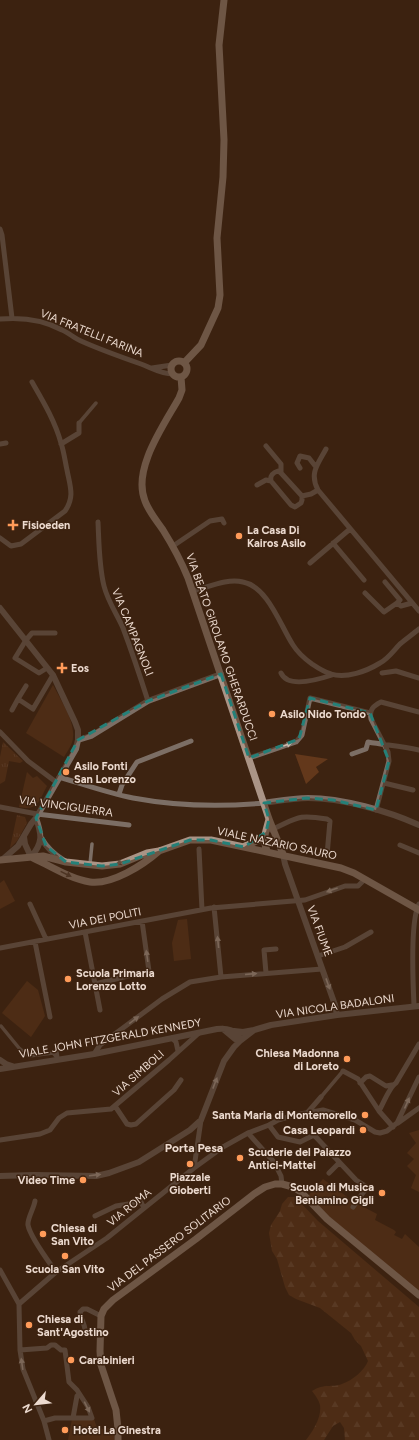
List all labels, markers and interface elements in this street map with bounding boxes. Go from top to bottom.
street label: VIA FRATELLI FARINA [38,307,146,360]
marker: Fisioeden [7,519,19,531]
place label: Fisioeden [22,519,70,532]
place label: La Casa Di Kairos Asilo [247,524,307,550]
marker: La Casa Di Kairos Asilo [234,531,244,541]
street label: VIA BEATO GIROLAMO GHERARDUCCI [183,552,260,743]
street label: VIA CAMPAGNOLI [109,587,156,678]
marker: Eos [56,662,68,674]
place label: Eos [71,662,89,675]
place label: Asilo Nido Tondo [280,708,366,721]
marker: Asilo Nido Tondo [267,709,277,719]
one-way arrow [280,742,292,748]
place label: Asilo Fonti San Lorenzo [74,760,136,786]
marker: Asilo Fonti San Lorenzo [61,767,71,777]
street label: VIA VINCIGUERRA [18,793,114,820]
street label: VIALE NAZARIO SAURO [216,824,338,863]
one-way arrow [116,859,128,865]
one-way arrow [60,871,72,877]
one-way arrow [326,888,338,894]
street label: VIA FIUME [304,904,335,958]
street label: VIA DEI POLITI [68,905,142,932]
one-way arrow [215,936,221,948]
one-way arrow [144,950,150,962]
place label: Scuola Primaria Lorenzo Lotto [76,967,155,993]
one-way arrow [245,971,257,978]
marker: Scuola Primaria Lorenzo Lotto [63,974,73,984]
one-way arrow [325,978,331,990]
street label: VIA NICOLA BADALONI [275,992,395,1021]
street label: VIALE JOHN FITZGERALD KENNEDY [18,1016,203,1061]
one-way arrow [129,1016,139,1024]
place label: Chiesa Madonna di Loreto [256,1047,340,1073]
street label: VIA SIMBOLI [110,1048,167,1099]
marker: Chiesa Madonna di Loreto [342,1054,352,1064]
one-way arrow [213,1077,219,1089]
one-way arrow [405,1096,411,1108]
place label: Santa Maria di Montemorello [212,1109,358,1122]
marker: Santa Maria di Montemorello [360,1110,370,1120]
place label: Casa Leopardi [283,1124,355,1137]
marker: Casa Leopardi [358,1125,368,1135]
district label: Porta Pesa [165,1141,223,1155]
place label: Scuderie del Palazzo Antici-Mattei [248,1146,352,1172]
marker: Scuderie del Palazzo Antici-Mattei [235,1153,245,1163]
marker: Piazzale Gioberti [185,1159,195,1169]
place label: Piazzale Gioberti [169,1171,211,1197]
one-way arrow [89,1172,101,1178]
place label: Video Time [18,1174,75,1187]
marker: Video Time [78,1175,88,1185]
place label: Scuola di Musica Beniamino Gigli [290,1181,374,1207]
street label: VIA ROMA [105,1185,154,1229]
marker: Scuola di Musica Beniamino Gigli [377,1188,387,1198]
street label: VIA DEL PASSERO SOLITARIO [105,1194,234,1295]
place label: Chiesa di San Vito [51,1222,97,1248]
marker: Chiesa di San Vito [38,1229,48,1239]
marker: Scuola San Vito [60,1251,70,1261]
place label: Scuola San Vito [25,1263,105,1276]
place label: Chiesa di Sant'Agostino [37,1313,109,1339]
marker: Chiesa di Sant'Agostino [24,1320,34,1330]
place label: Carabinieri [79,1354,135,1367]
marker: Carabinieri [66,1355,76,1365]
one-way arrow [19,1358,25,1370]
north arrow [16,1384,56,1424]
one-way arrow [84,1401,90,1412]
text: N [20,1402,35,1415]
place label: Hotel La Ginestra [73,1424,161,1437]
marker: Hotel La Ginestra [60,1425,70,1435]

